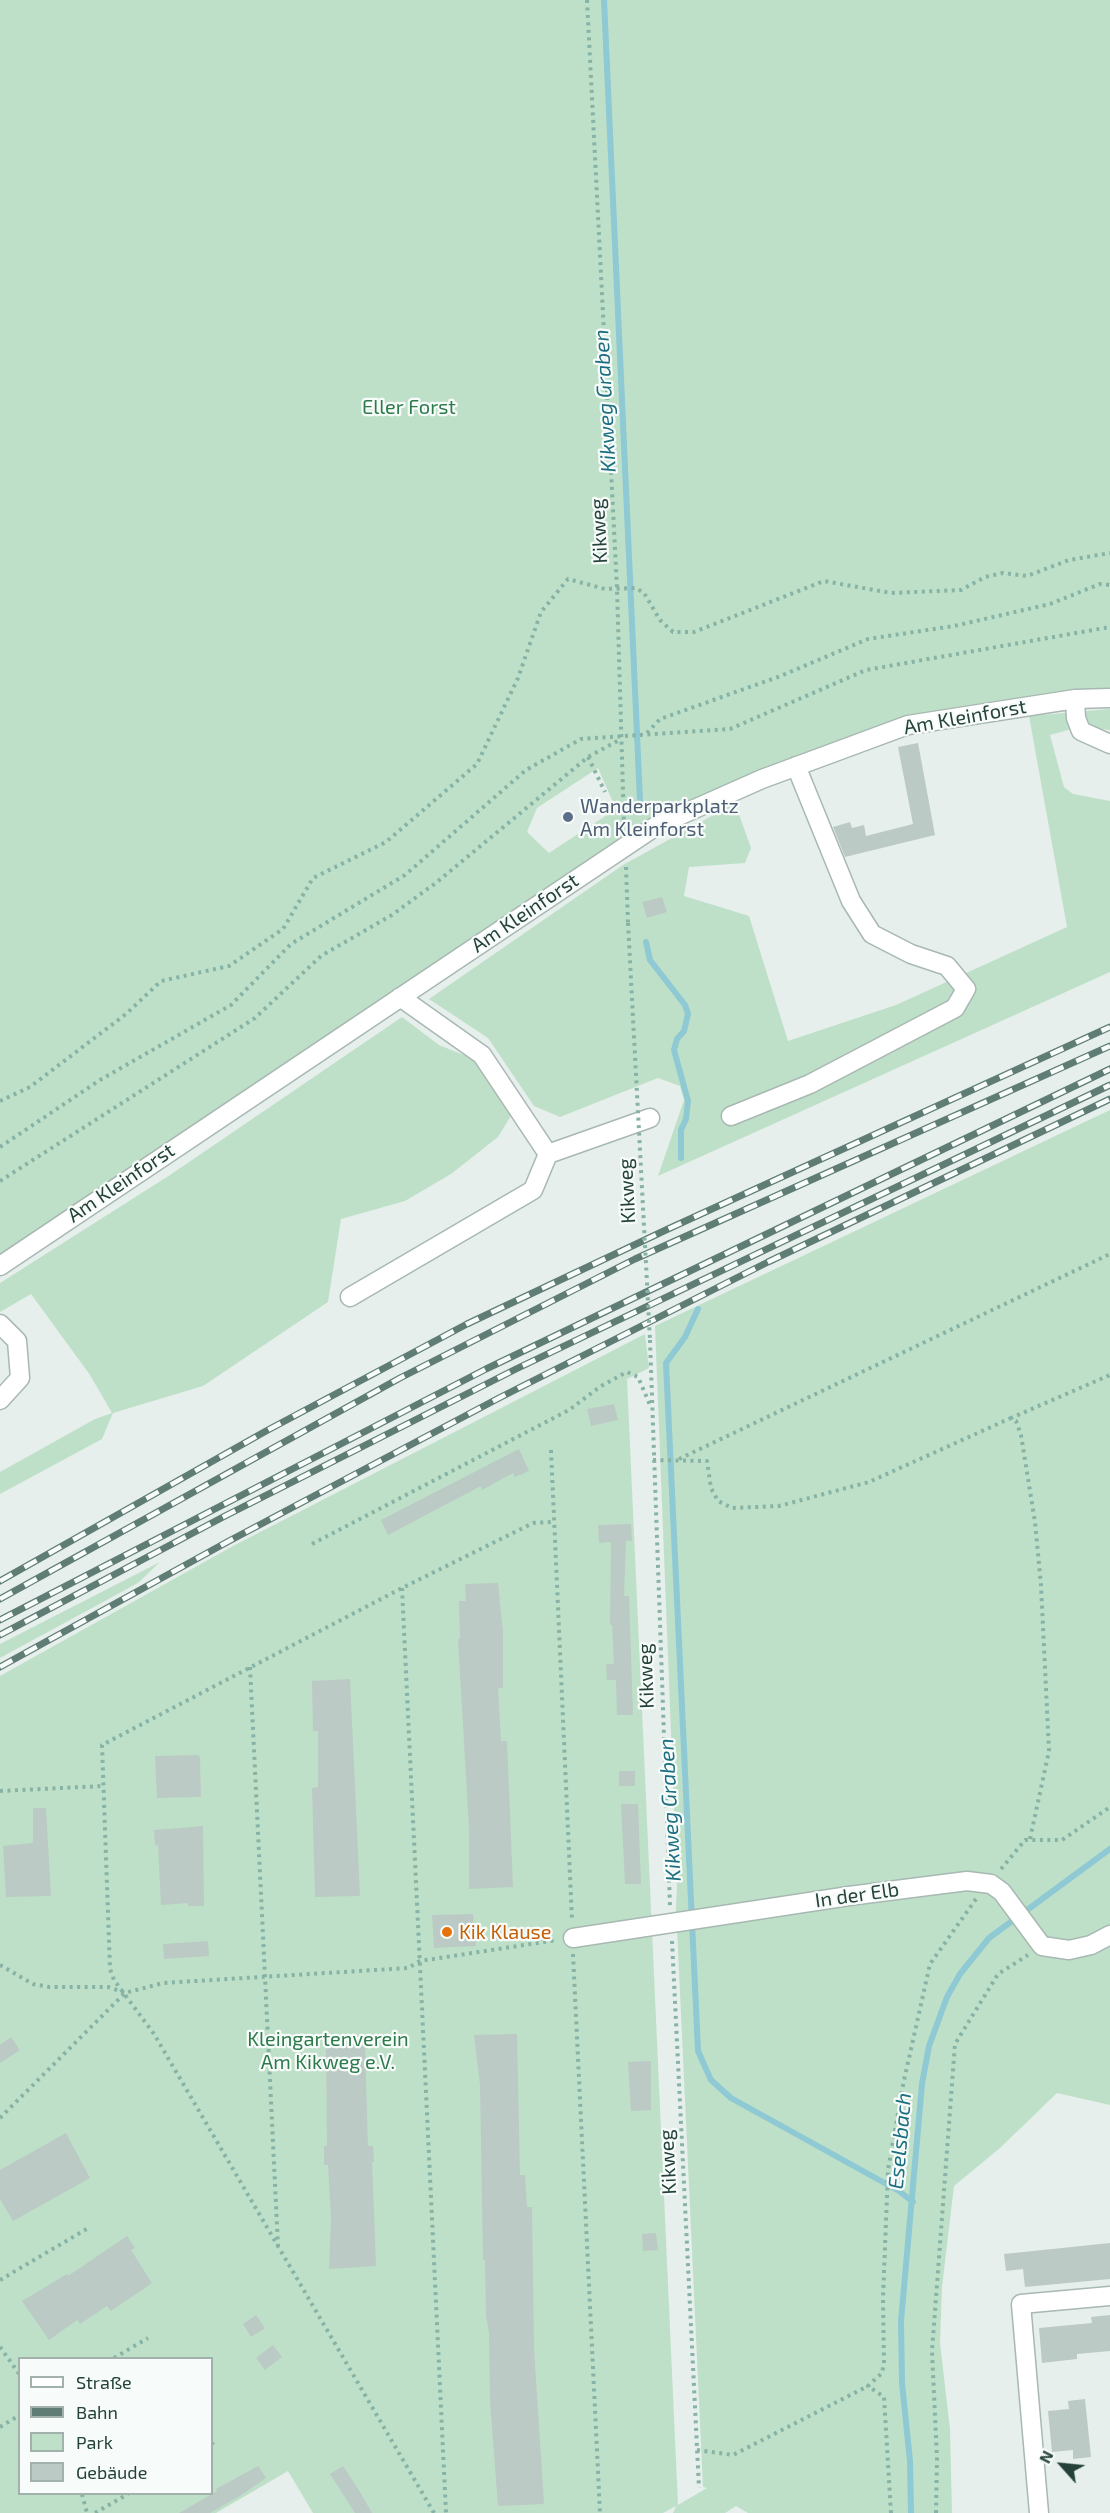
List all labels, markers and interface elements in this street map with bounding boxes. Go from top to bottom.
water label: Kikweg Graben [589,329,621,473]
park label: Eller Forst [362,395,456,419]
street label: Kikweg [585,498,613,564]
street label: Am Kleinforst [902,694,1028,740]
place label: Wanderparkplatz Am Kleinforst [580,794,739,841]
marker: Wanderparkplatz Am Kleinforst [561,810,575,824]
street label: Am Kleinforst [467,868,583,958]
street label: Am Kleinforst [63,1138,179,1228]
street label: Kikweg [613,1158,641,1224]
street label: Kikweg [633,1643,659,1709]
water label: Kikweg Graben [654,1738,686,1882]
street label: In der Elb [813,1877,901,1913]
place label: Kik Klause [459,1920,551,1944]
marker: Kik Klause [440,1925,454,1939]
park label: Kleingartenverein Am Kikweg e.V. [247,2027,409,2074]
water label: Eselsbach [883,2092,917,2190]
street label: Kikweg [654,2129,682,2195]
legend [18,2357,213,2495]
text: Straße [76,2371,132,2393]
text: Bahn [76,2401,118,2423]
text: Park [76,2431,113,2453]
north arrow [1032,2435,1092,2495]
text: N [1034,2447,1057,2466]
text: Gebäude [76,2461,147,2483]

